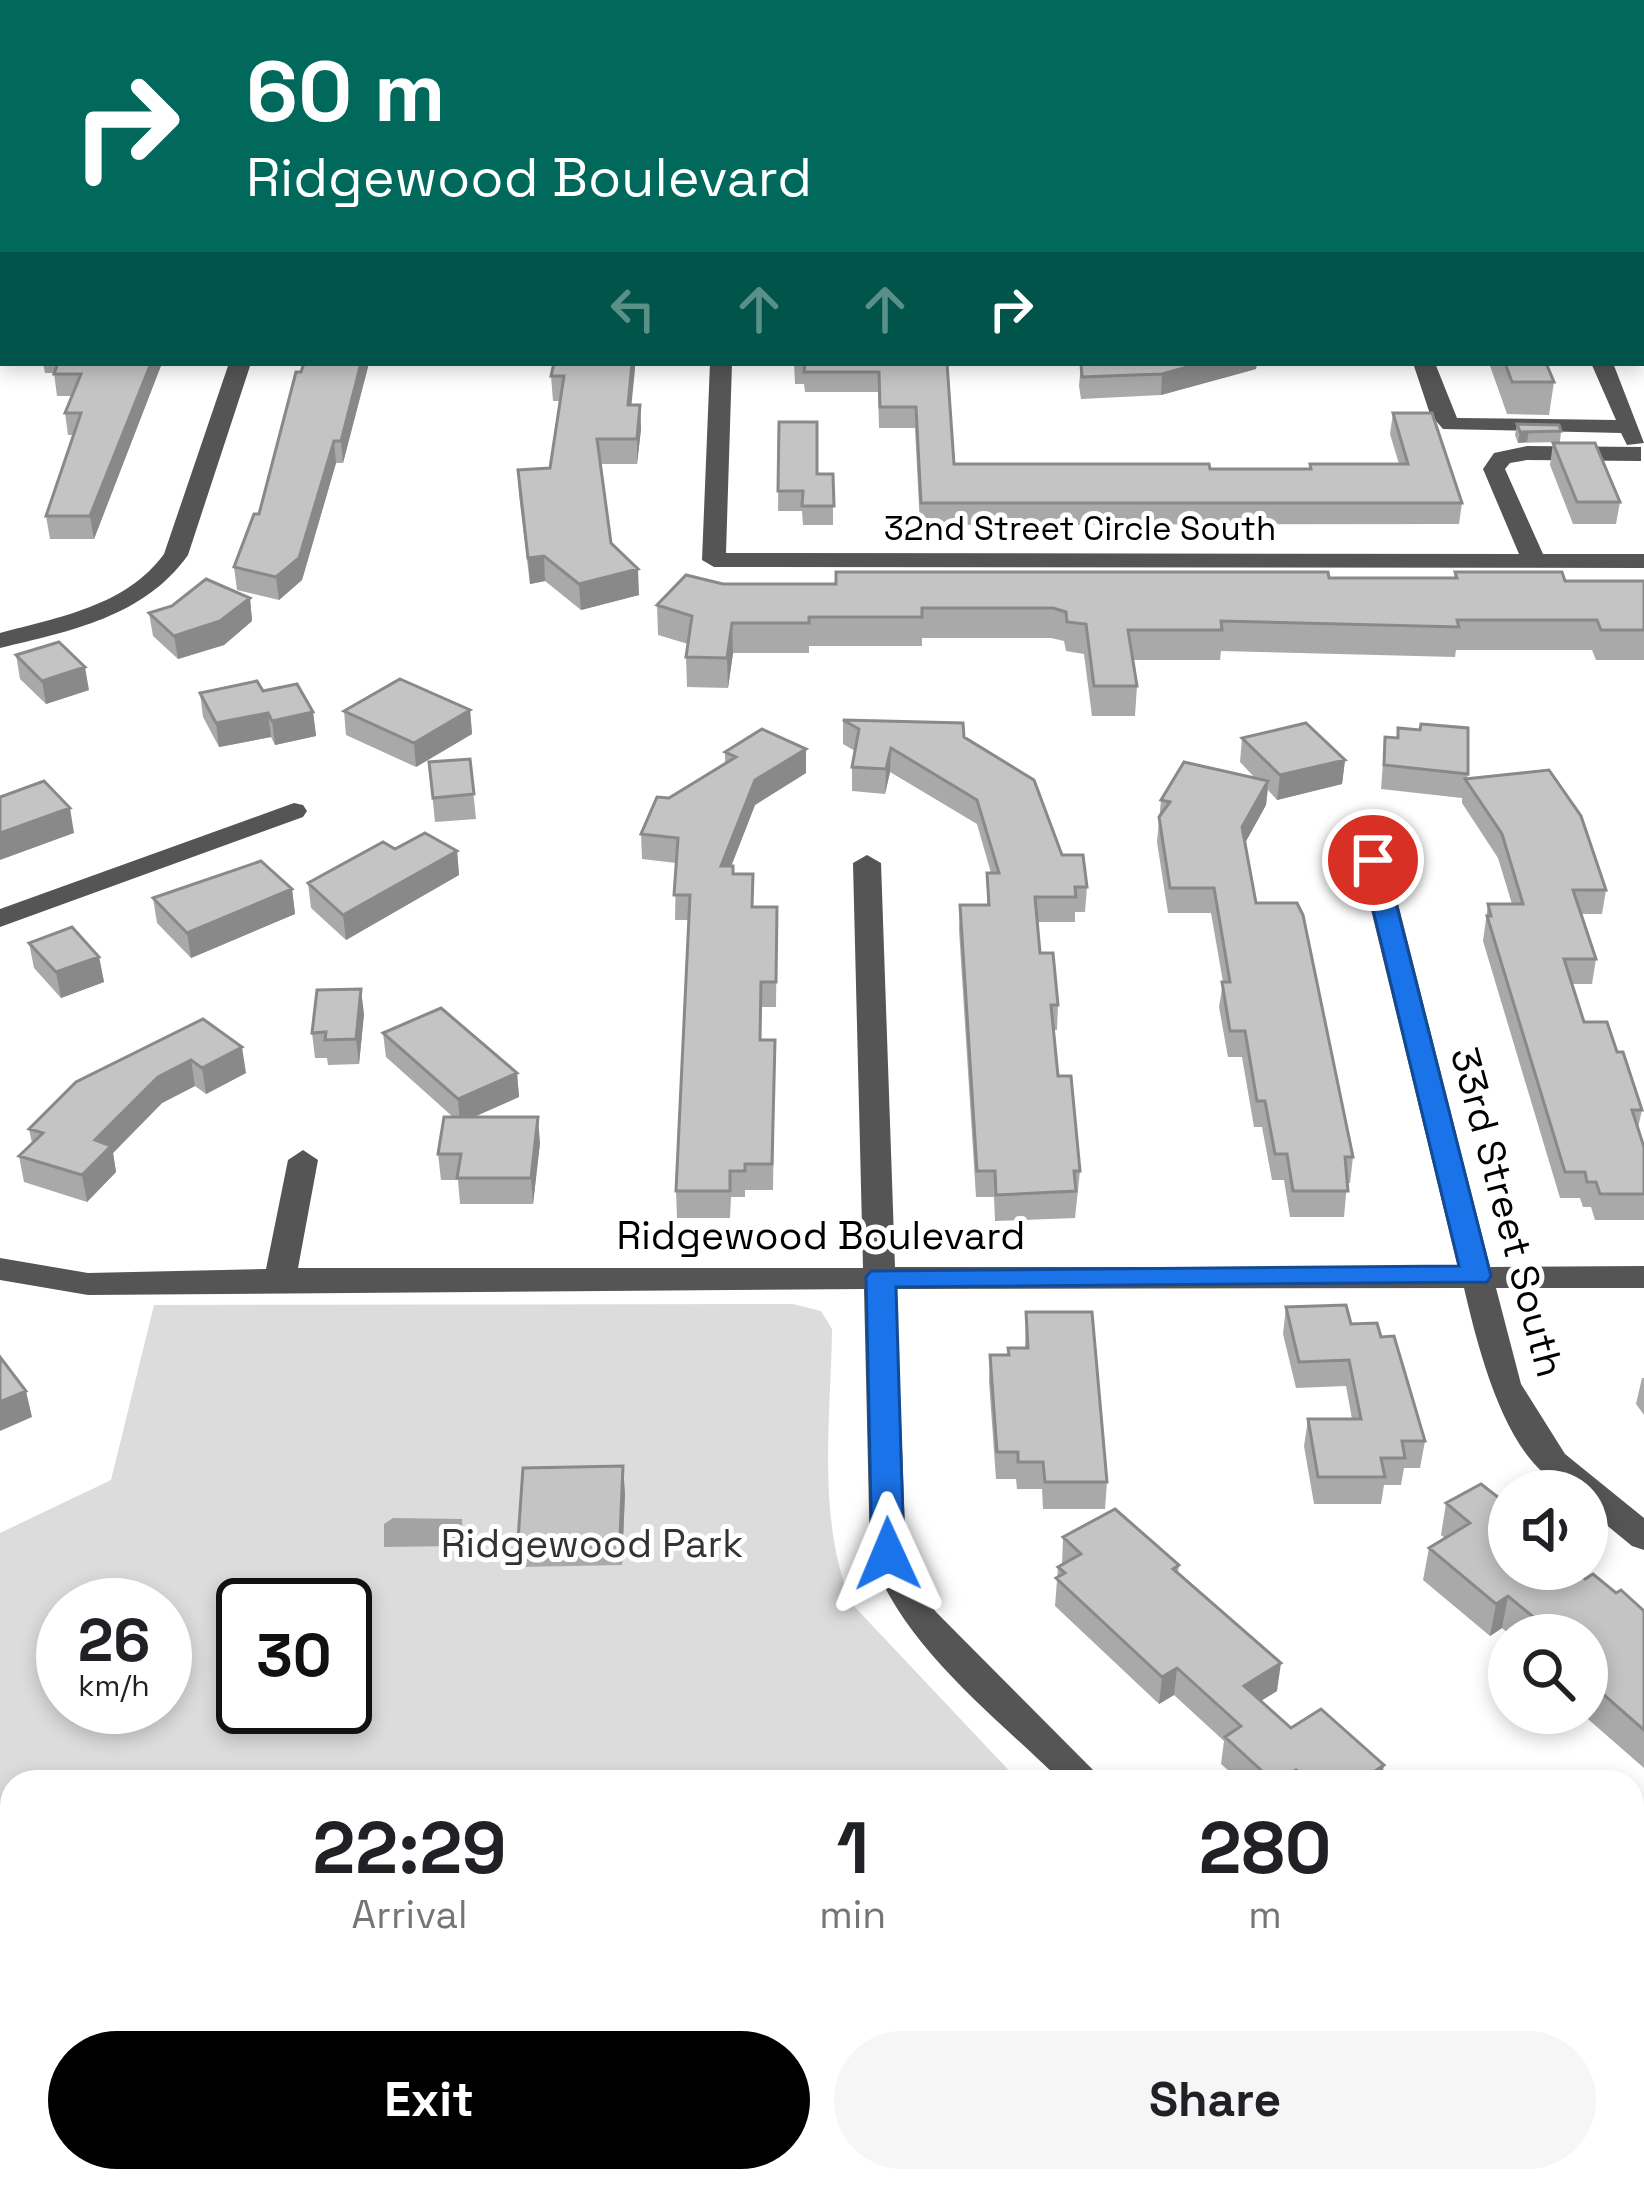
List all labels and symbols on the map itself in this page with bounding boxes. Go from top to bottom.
street label: 32nd Street Circle South [884,508,1276,550]
pin [1322,809,1424,911]
street label: 33rd Street South [1440,1042,1575,1382]
street label: Ridgewood Boulevard [617,1211,1025,1260]
position arrow [825,1491,951,1617]
park label: Ridgewood Park [441,1519,743,1568]
speed limit sign: 30 [216,1578,372,1734]

